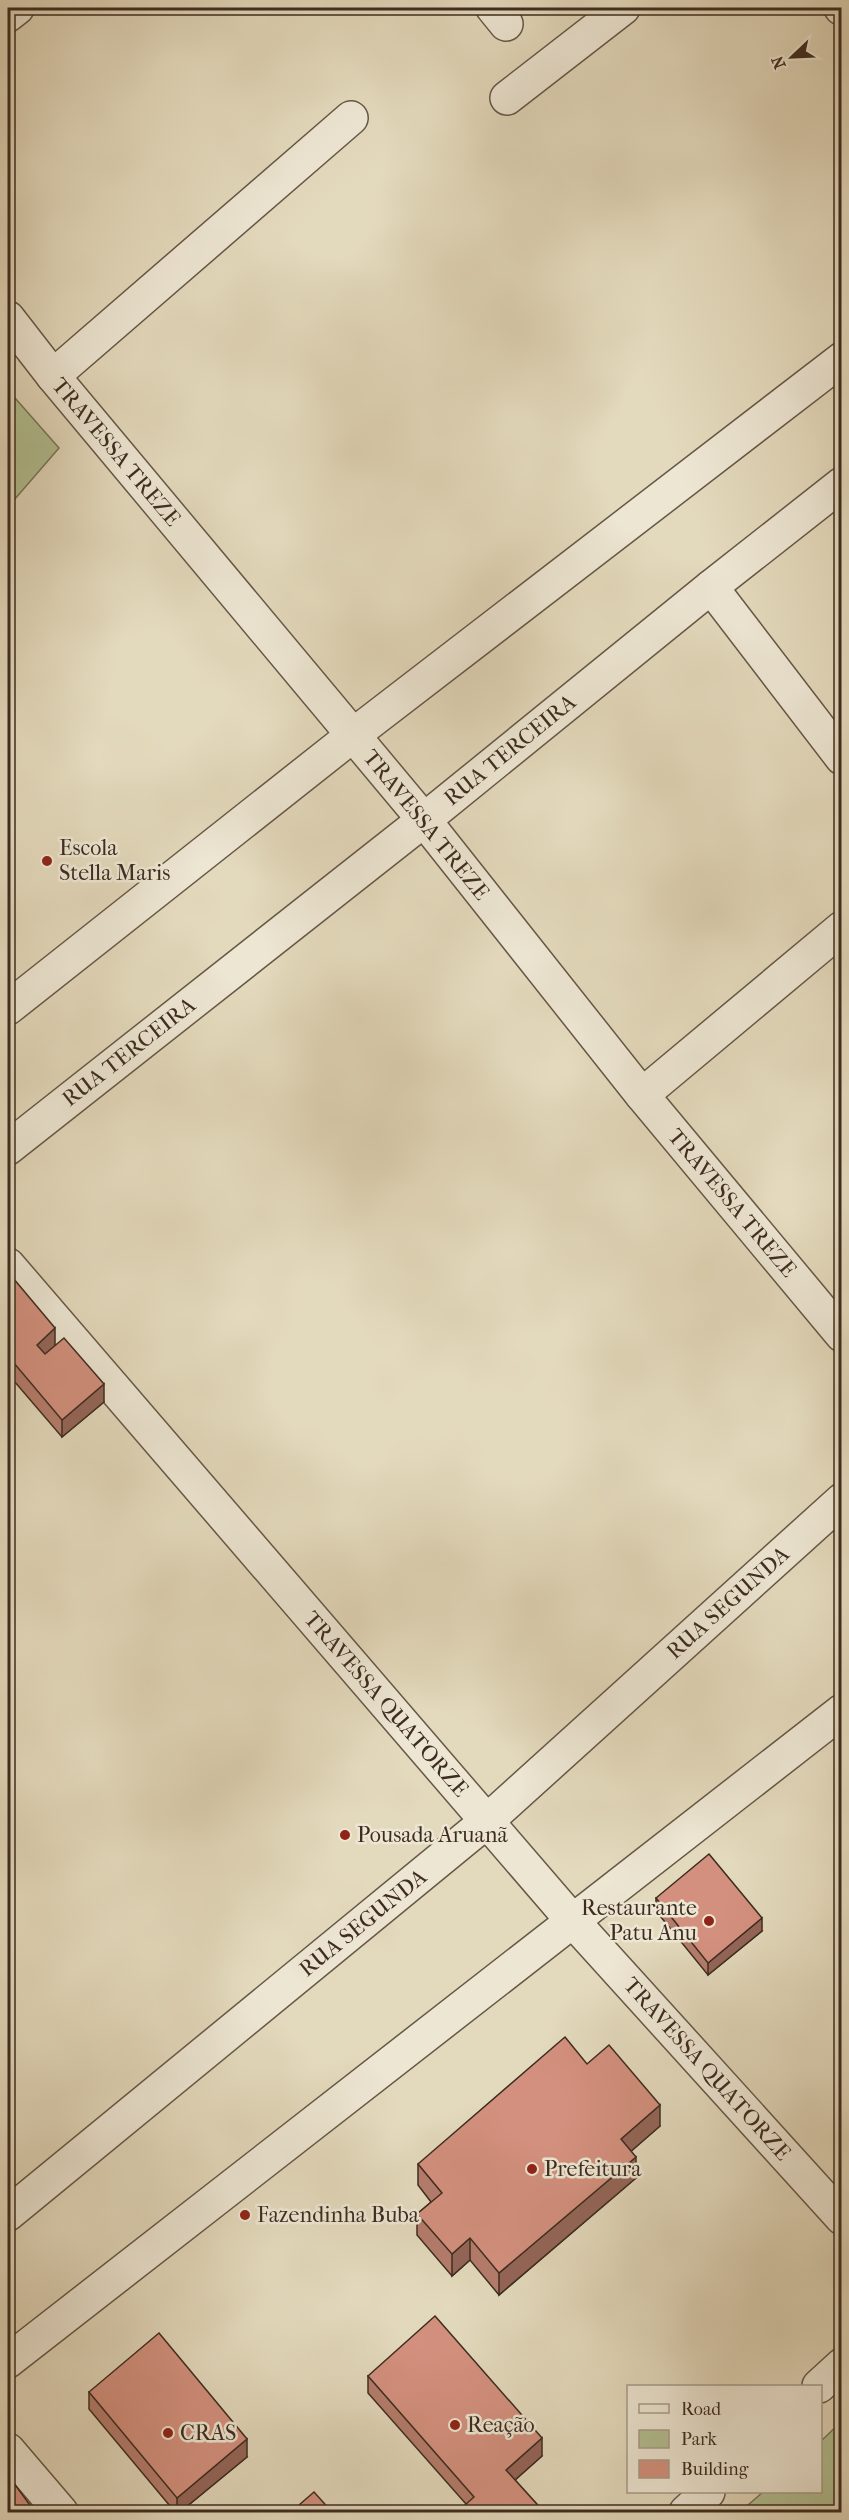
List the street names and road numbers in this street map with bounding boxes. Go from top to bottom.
street label: TRAVESSA TREZE [46,373,186,531]
street label: RUA TERCEIRA [439,688,582,811]
street label: TRAVESSA TREZE [357,745,495,905]
street label: RUA TERCEIRA [57,991,201,1112]
street label: TRAVESSA TREZE [662,1124,802,1282]
street label: RUA SEGUNDA [661,1541,795,1665]
street label: TRAVESSA QUATORZE [298,1606,474,1802]
street label: RUA SEGUNDA [294,1863,432,1982]
street label: TRAVESSA QUATORZE [618,1972,796,2166]

